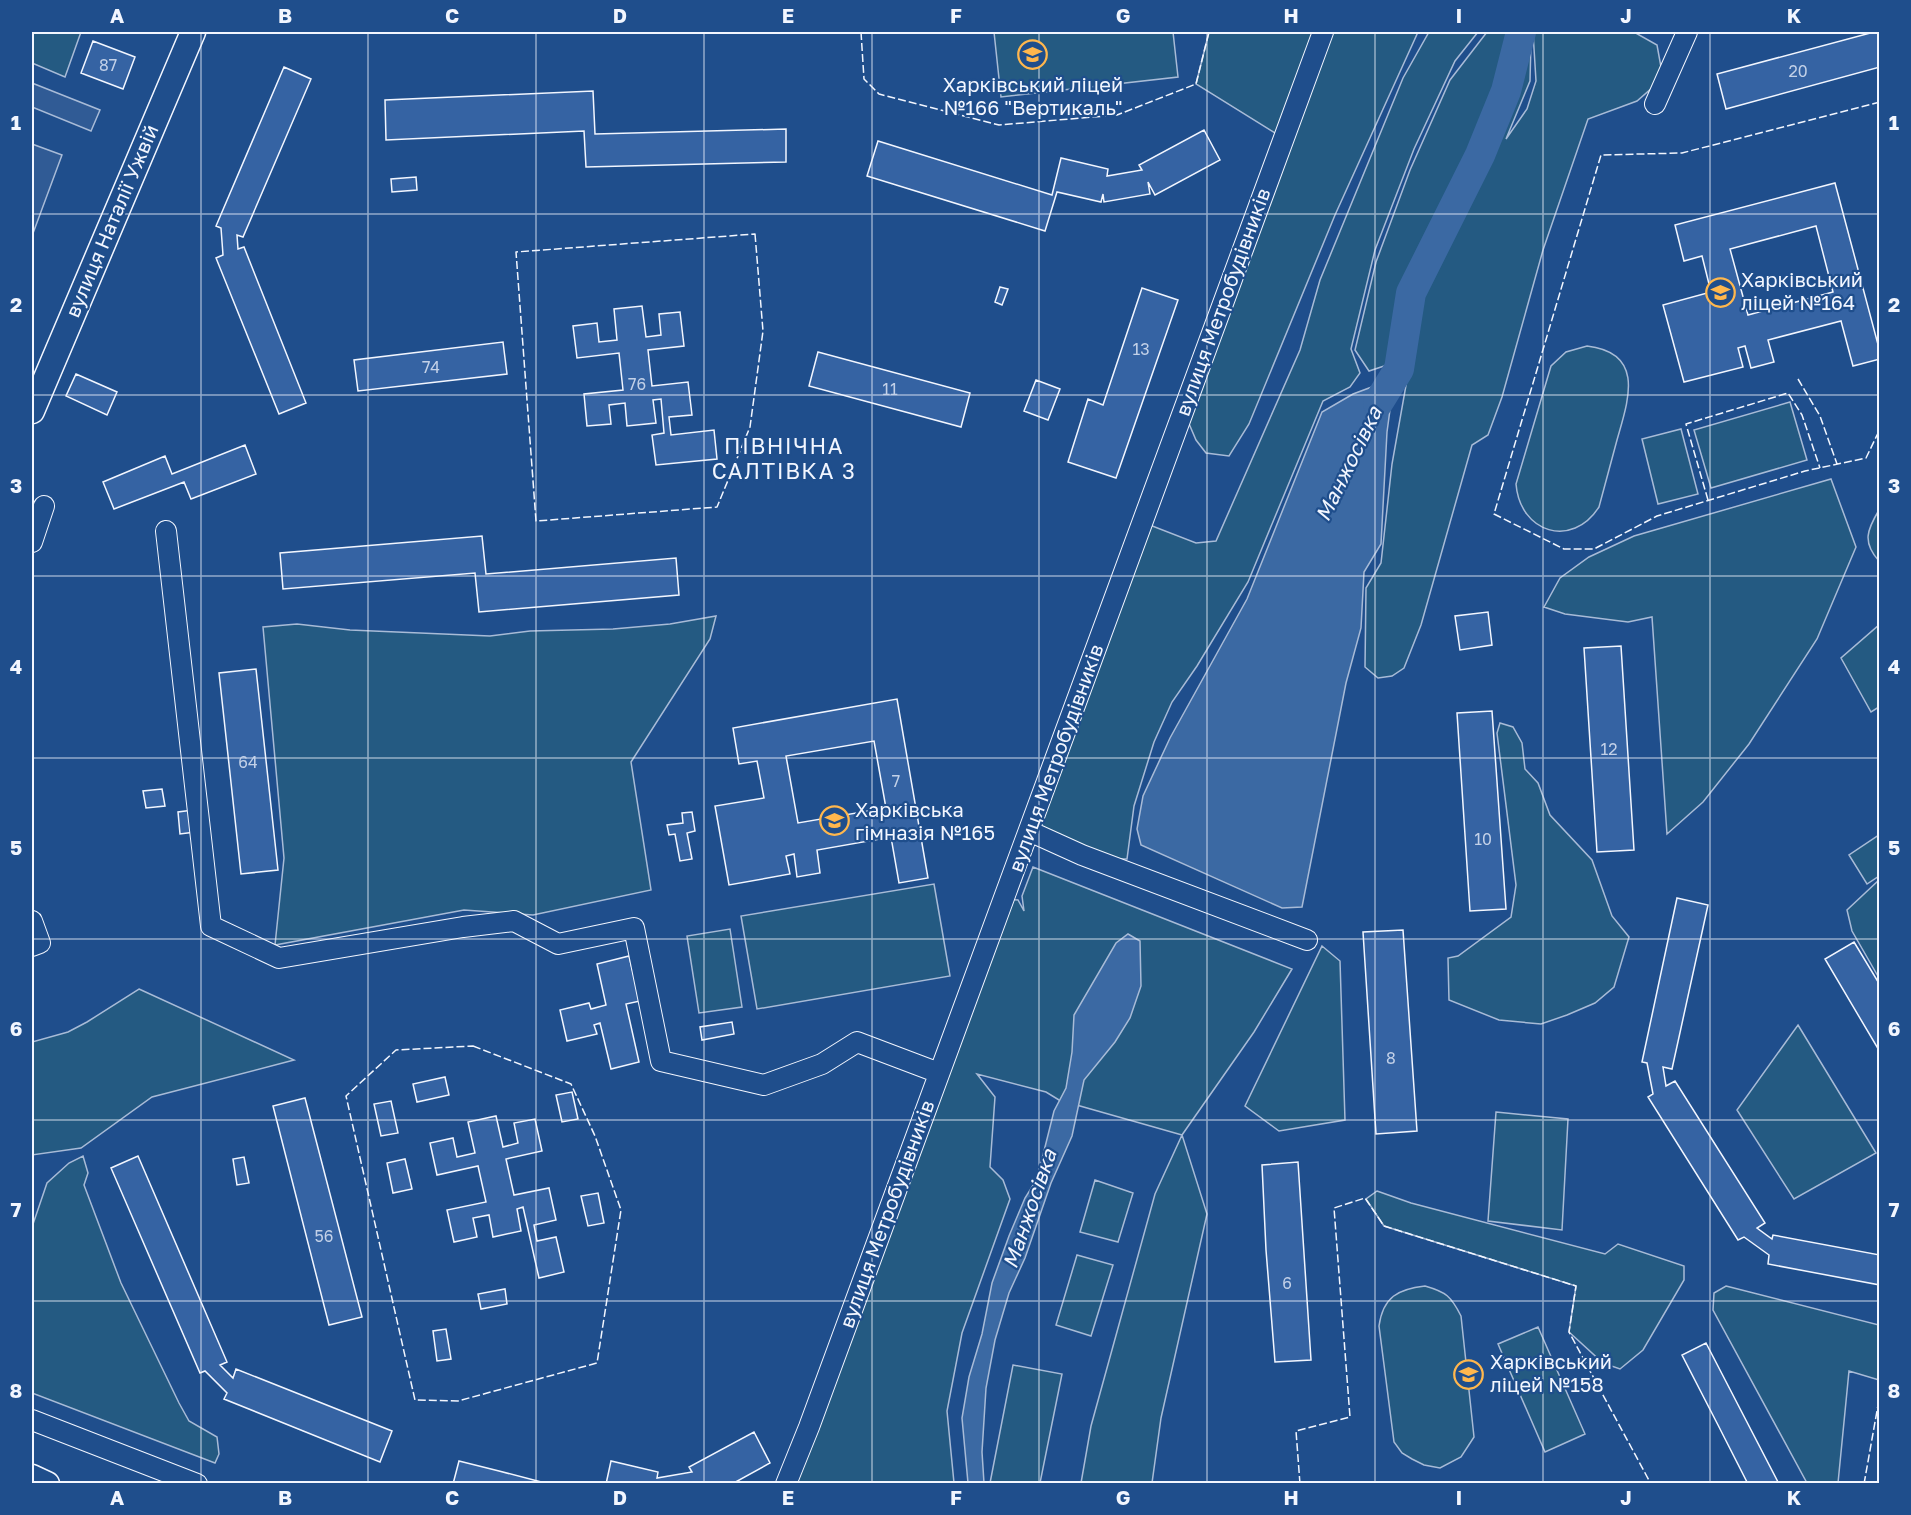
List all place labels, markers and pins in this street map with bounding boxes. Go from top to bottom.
school or university icon: Харківський ліцей №166 "Вертикаль" [1017,39,1049,71]
place label: Харківський ліцей №166 "Вертикаль" [943,72,1123,119]
place label: Харківський ліцей №164 [1741,267,1863,314]
school or university icon: Харківський ліцей №164 [1704,276,1736,308]
place label: Харківська гімназія №165 [855,797,995,844]
school or university icon: Харківська гімназія №165 [818,805,850,837]
place label: Харківський ліцей №158 [1490,1349,1612,1396]
school or university icon: Харківський ліцей №158 [1453,1358,1485,1390]

